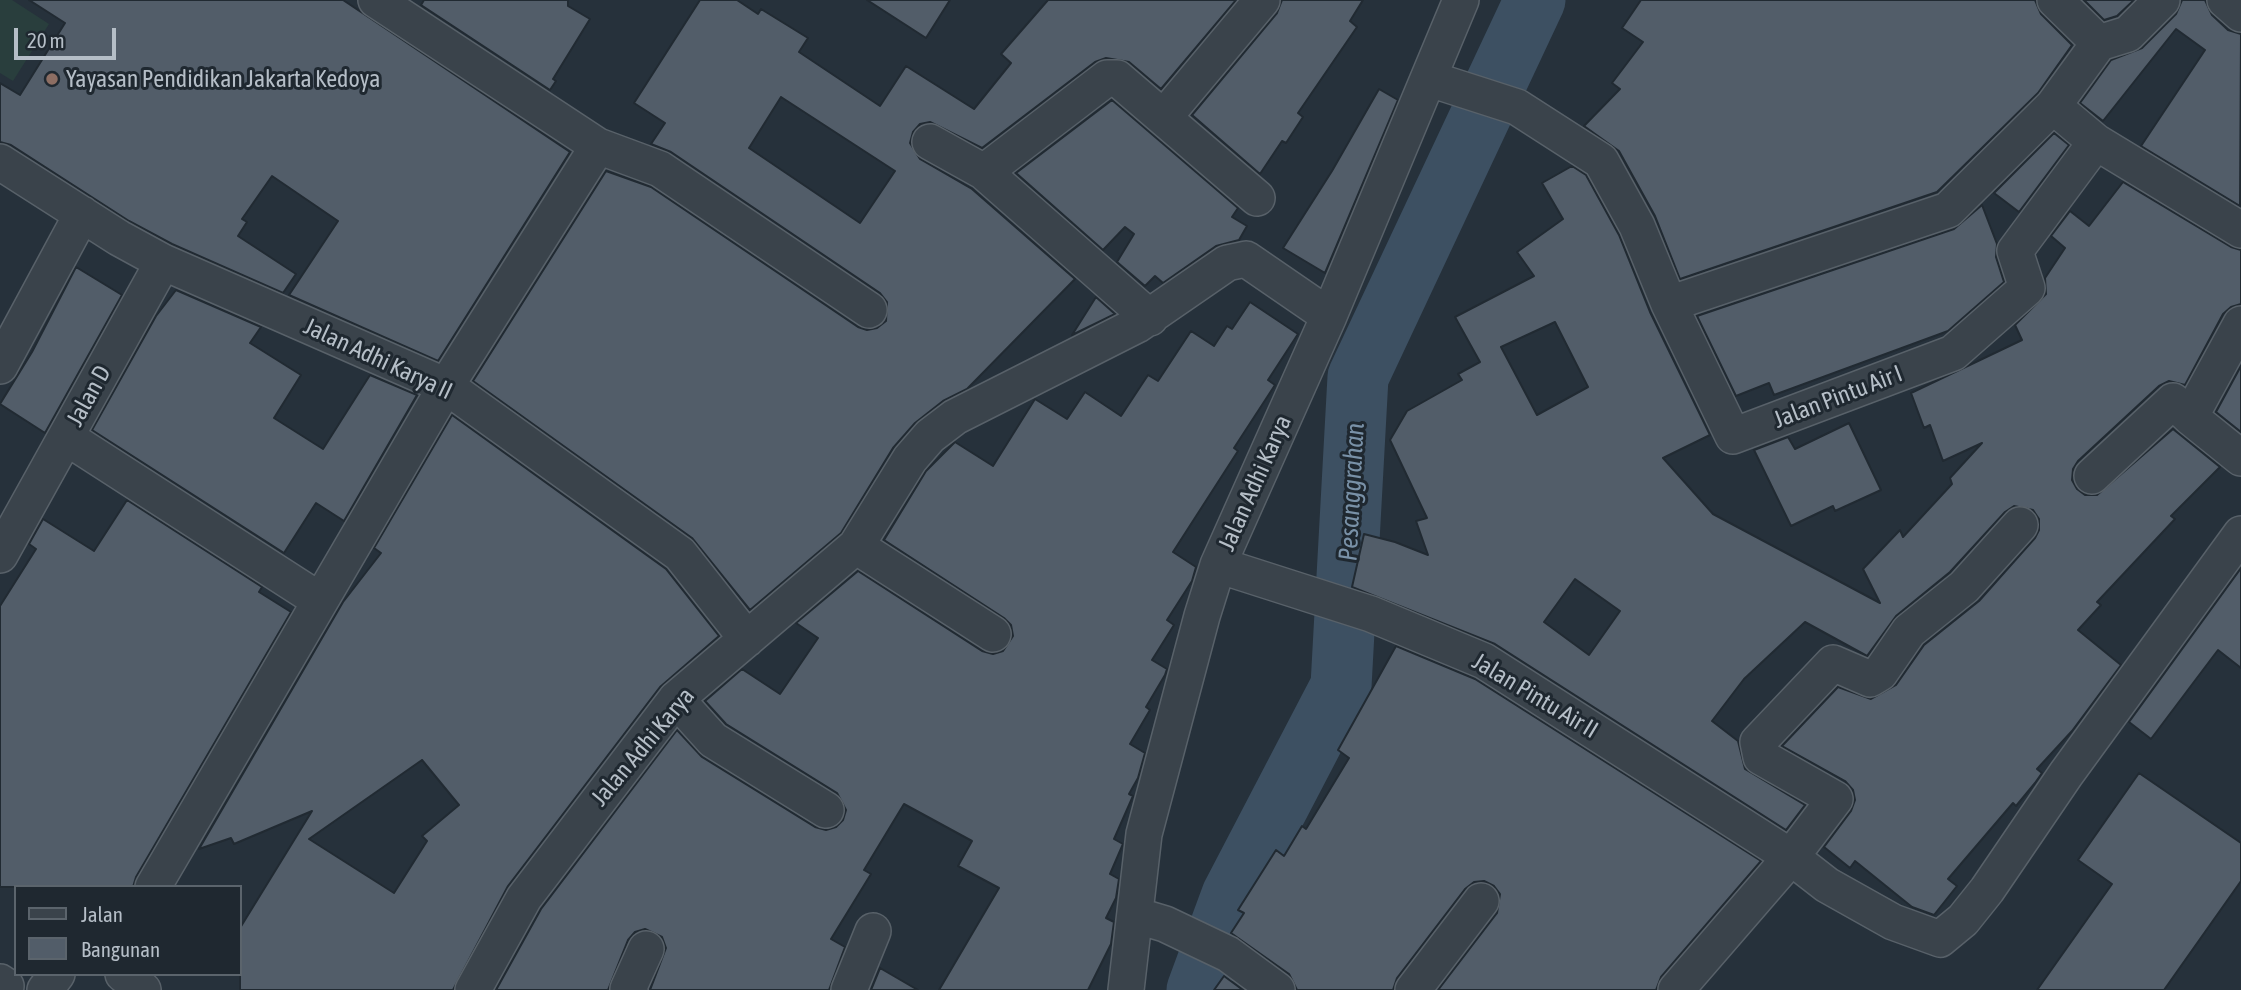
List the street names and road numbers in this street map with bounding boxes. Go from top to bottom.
street label: Jalan Adhi Karya II [299,312,457,406]
street label: Jalan Pintu Air I [1770,359,1906,435]
street label: Jalan D [61,361,117,431]
street label: Jalan Adhi Karya [1212,411,1298,555]
street label: Jalan Pintu Air II [1467,647,1603,745]
street label: Jalan Adhi Karya [585,682,701,812]

